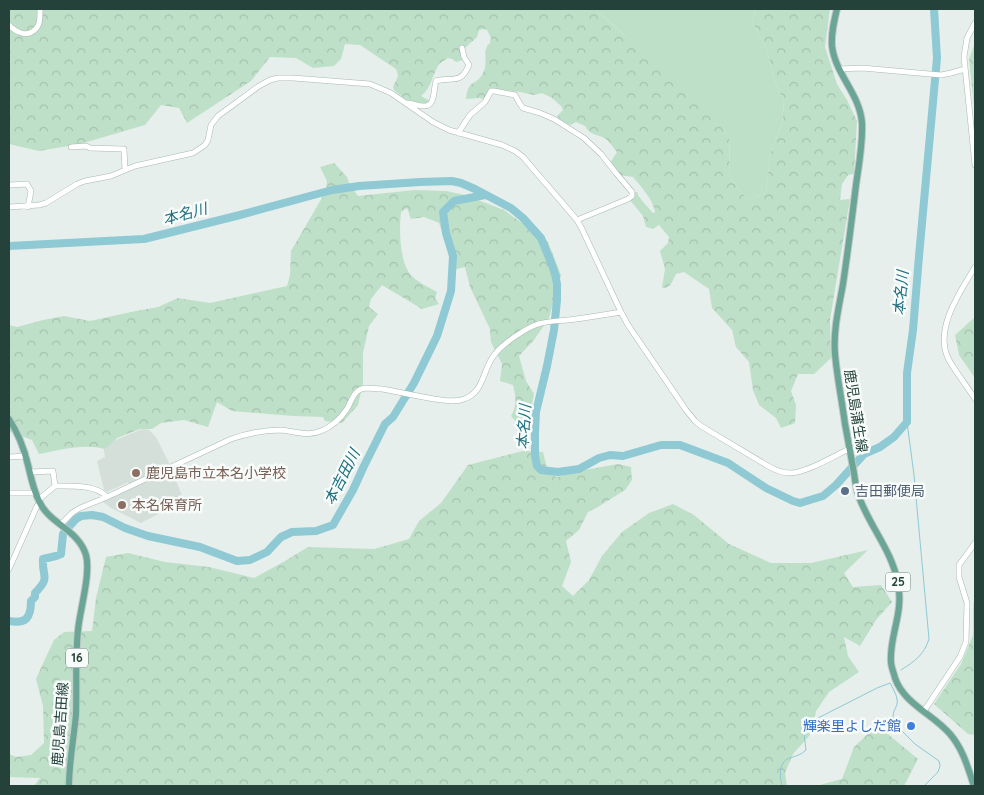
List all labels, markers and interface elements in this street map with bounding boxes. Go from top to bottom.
water label: 本名川 [161,198,211,229]
water label: 本名川 [889,268,912,316]
street label: 鹿児島蒲生線 [841,368,871,454]
water label: 本名川 [512,402,535,450]
water label: 本吉田川 [319,444,365,508]
place label: 鹿児島市立本名小学校 [146,464,286,482]
marker: 鹿児島市立本名小学校 [130,467,142,479]
place label: 吉田郵便局 [855,482,925,500]
marker: 吉田郵便局 [839,485,851,497]
place label: 本名保育所 [132,496,202,514]
marker: 本名保育所 [116,499,128,511]
road number: 25 [886,572,910,592]
road number: 16 [66,648,88,668]
street label: 鹿児島吉田線 [48,681,72,767]
place label: 輝楽里よしだ館 [803,717,901,735]
marker: 輝楽里よしだ館 [905,720,917,732]

